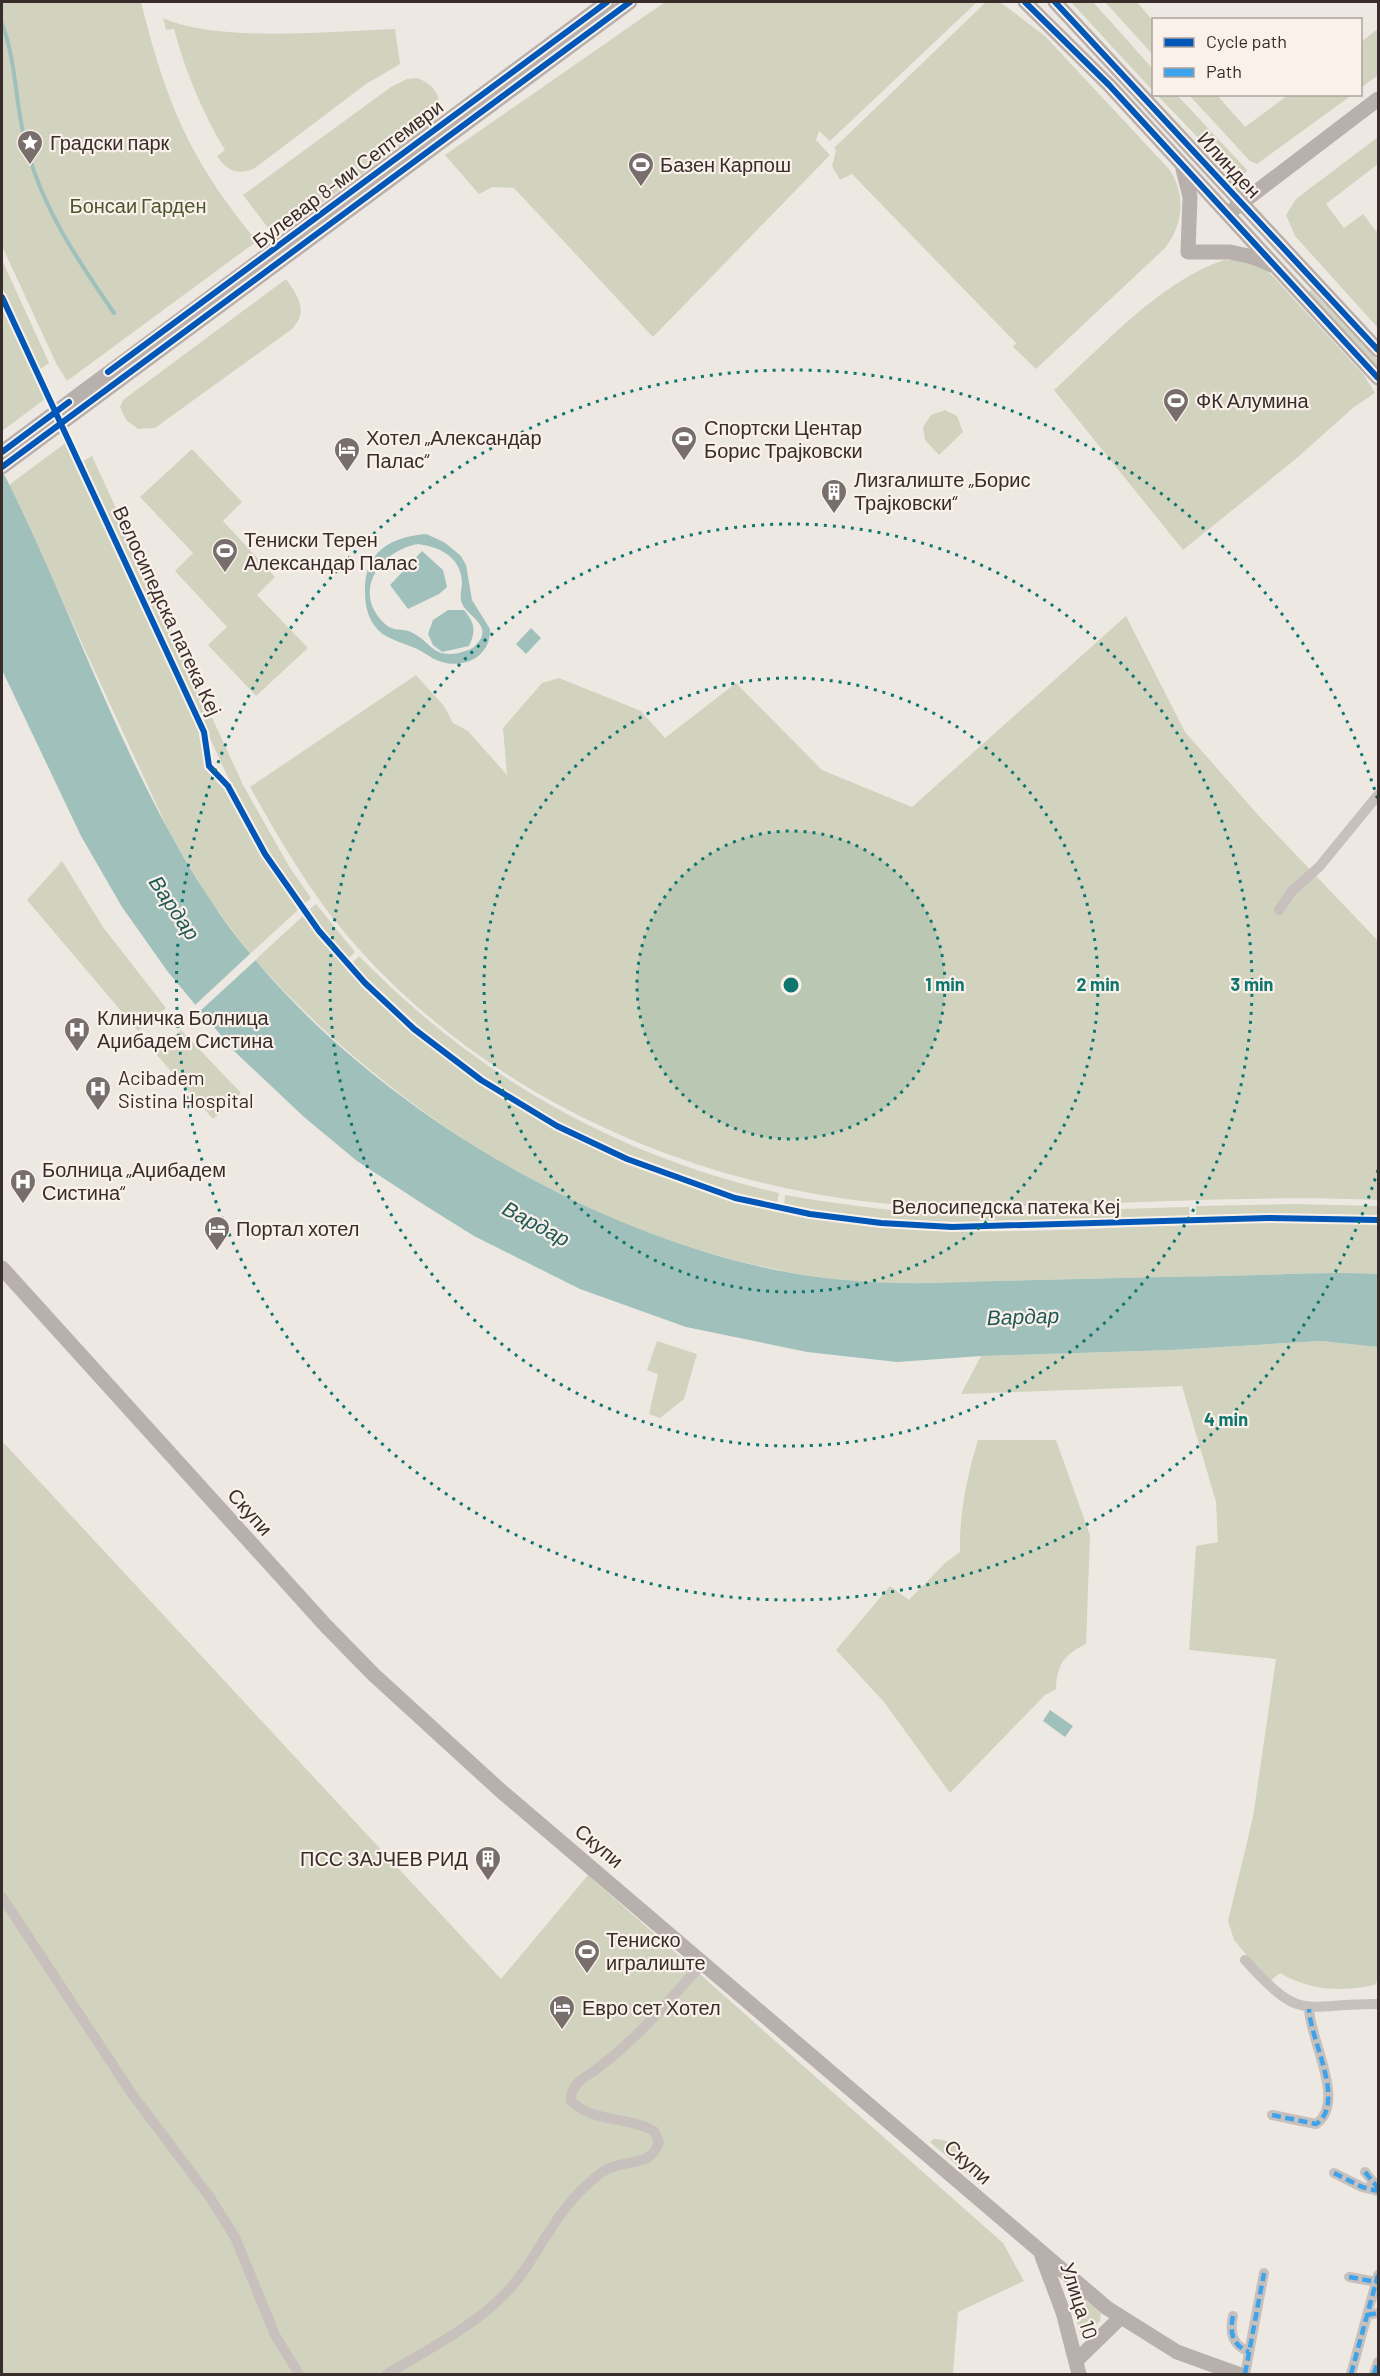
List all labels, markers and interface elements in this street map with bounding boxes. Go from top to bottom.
legend [1152,18,1362,96]
text: Cycle path [1206,30,1287,52]
text: Path [1206,60,1242,82]
street label: Булевар 8-ми Септември [248,94,447,253]
street label: Илинден [1193,126,1267,203]
place icon: Градски парк [15,128,45,166]
place label: Градски парк [50,130,170,154]
sports icon: Базен Карпош [626,150,656,188]
place label: Базен Карпош [660,152,791,176]
park label: Бонсаи Гарден [70,193,206,217]
sports icon: ФК Алумина [1161,386,1191,424]
place label: ФК Алумина [1196,388,1310,412]
place label: Спортски Центар Борис Трајковски [704,415,863,462]
sports icon: Спортски Центар Борис Трајковски [669,424,699,462]
place label: Хотел „Александар Палас“ [366,425,542,472]
hotel icon: Хотел „Александар Палас“ [332,435,362,473]
place label: Лизгалиште „Борис Трајковски“ [854,467,1030,514]
building icon: Лизгалиште „Борис Трајковски“ [819,477,849,515]
street label: Велосипедска патека Кеј [109,502,227,719]
place label: Тениски Терен Александар Палас [244,527,417,574]
sports icon: Тениски Терен Александар Палас [210,536,240,574]
water label: Вардар [145,870,206,944]
text: 1 min [925,973,965,995]
text: 2 min [1076,973,1120,995]
text: 3 min [1231,973,1273,995]
centre of rings [781,975,801,995]
place label: Клиничка Болница Аџибадем Систина [97,1005,274,1052]
hospital icon: Клиничка Болница Аџибадем Систина [62,1015,92,1053]
place label: Acibadem Sistina Hospital [118,1065,254,1112]
hospital icon: Acibadem Sistina Hospital [83,1074,113,1112]
place label: Болница „Аџибадем Систина“ [42,1157,226,1204]
hospital icon: Болница „Аџибадем Систина“ [8,1167,38,1205]
street label: Велосипедска патека Кеј [892,1194,1120,1218]
water label: Вардар [499,1195,575,1251]
hotel icon: Портал хотел [202,1214,232,1252]
place label: Портал хотел [236,1216,359,1240]
water label: Вардар [986,1302,1060,1329]
text: 4 min [1204,1408,1248,1430]
street label: Скупи [223,1483,278,1540]
street label: Скупи [571,1818,629,1872]
building icon: ПСС ЗАЈЧЕВ РИД [473,1844,503,1882]
place label: ПСС ЗАЈЧЕВ РИД [300,1846,468,1870]
place label: Тениско игралиште [606,1927,706,1974]
sports icon: Тениско игралиште [572,1937,602,1975]
hotel icon: Евро сет Хотел [547,1993,577,2031]
place label: Евро сет Хотел [582,1995,721,2019]
street label: Скупи [940,2134,997,2189]
street label: Улица 10 [1056,2259,1104,2342]

